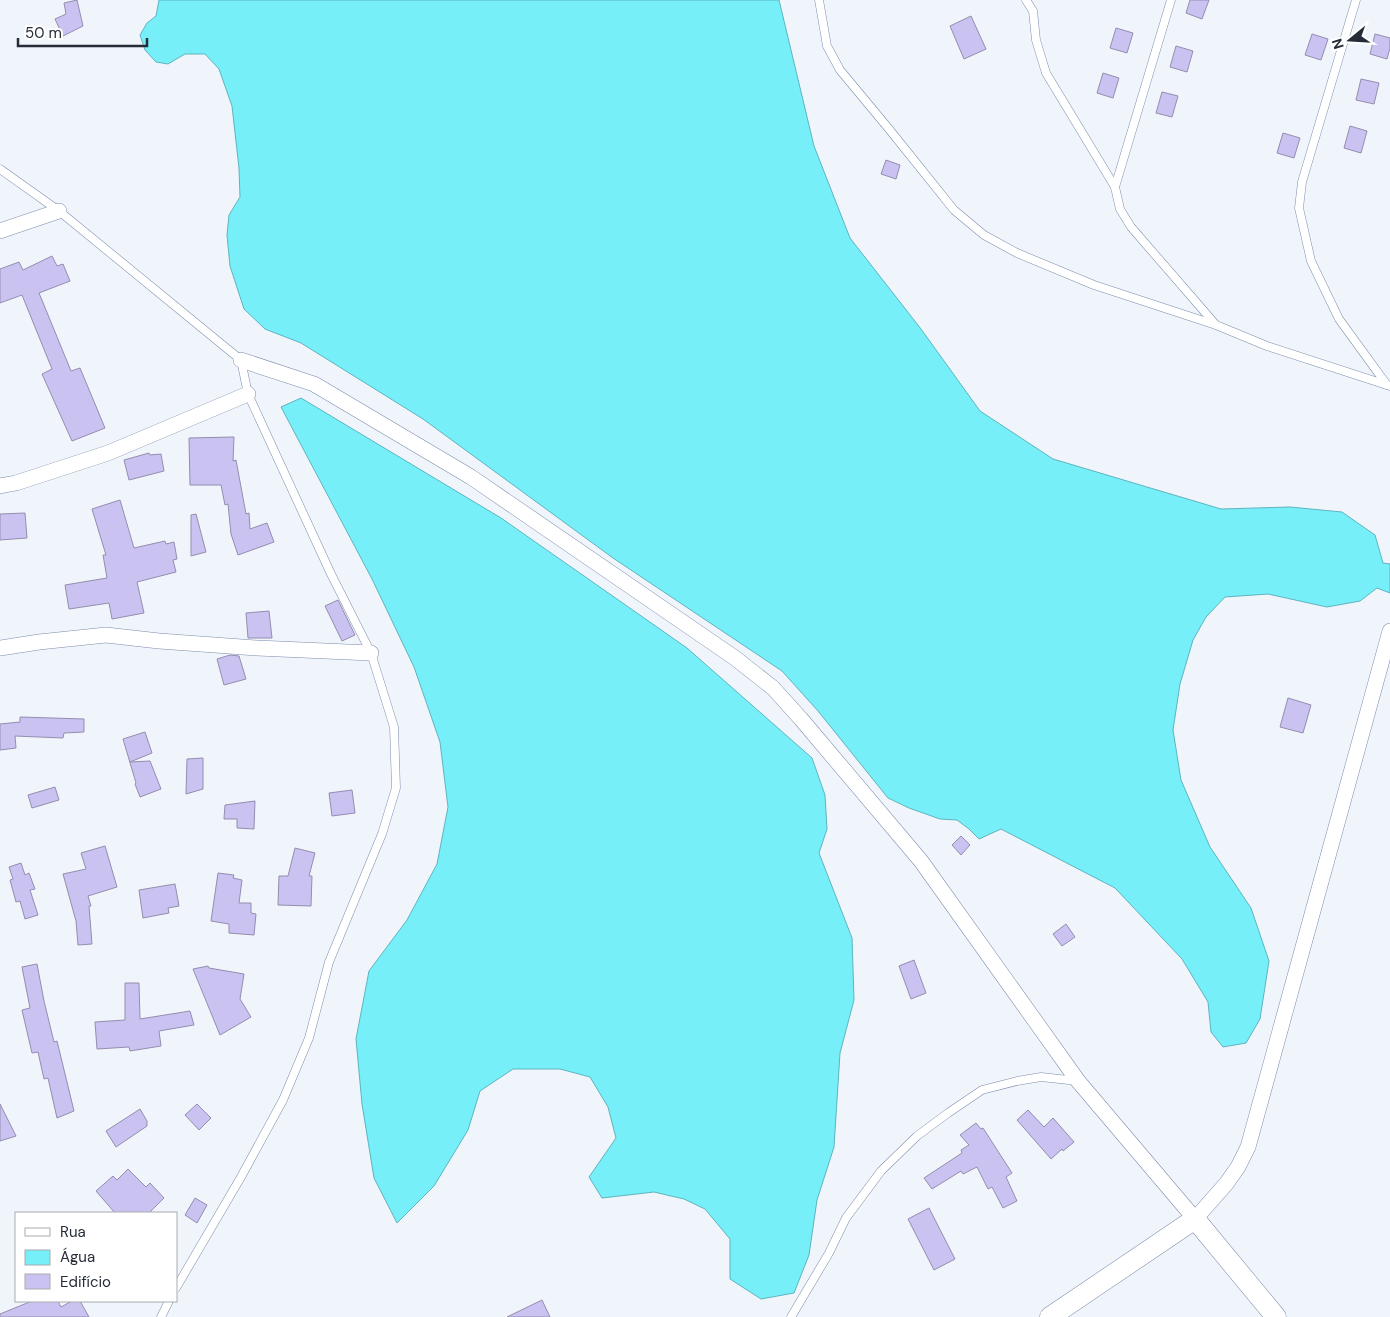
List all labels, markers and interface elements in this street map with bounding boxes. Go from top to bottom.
scale bar [18,15,146,47]
north arrow [1325,15,1375,65]
text: 50 m [25,23,62,43]
text: N [1327,36,1348,52]
legend [15,1212,178,1302]
text: Rua [60,1222,86,1242]
text: Água [60,1247,95,1267]
text: Edifício [60,1272,111,1292]

